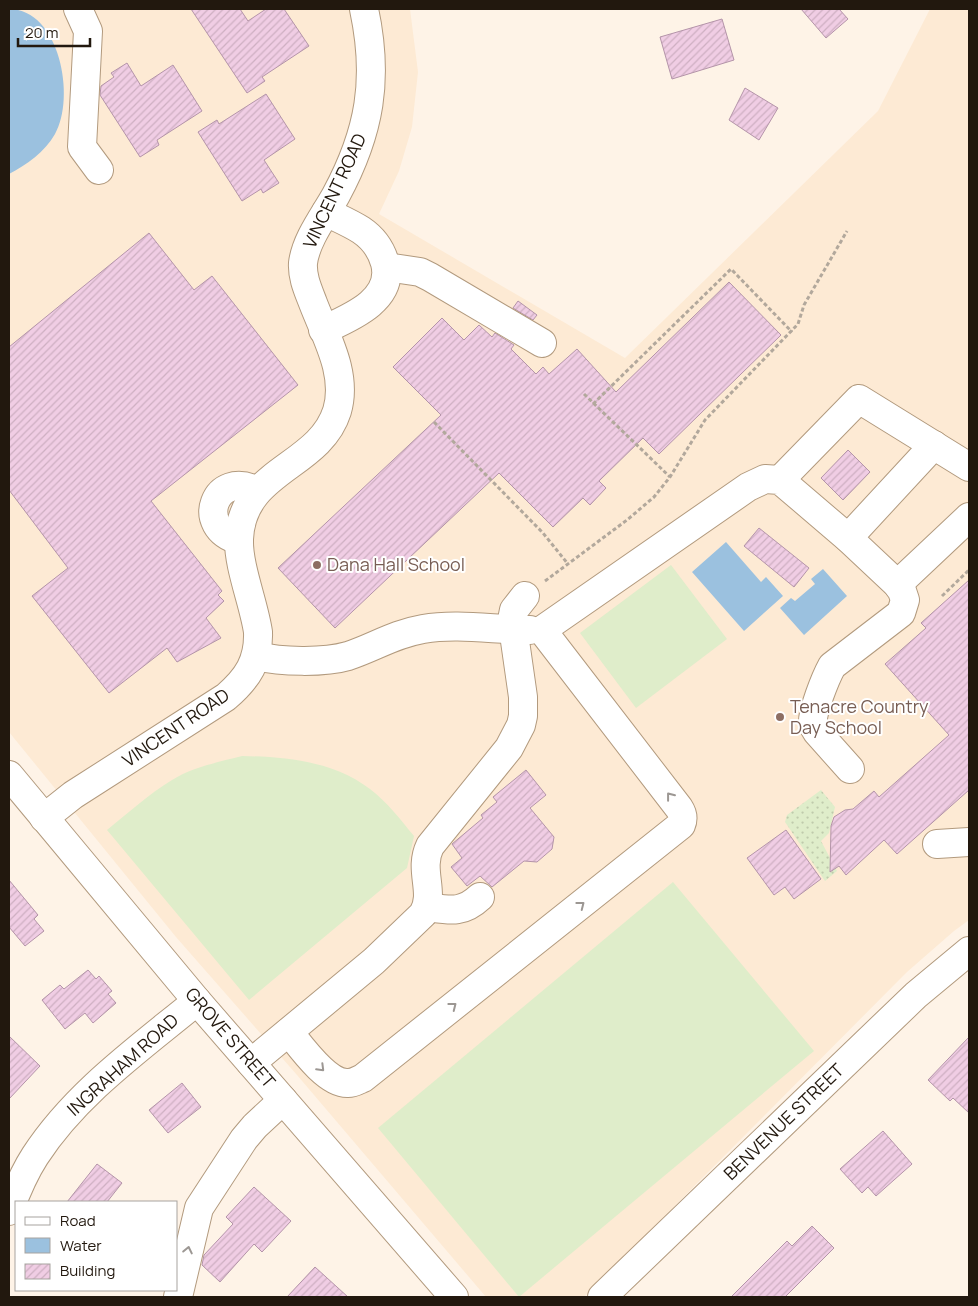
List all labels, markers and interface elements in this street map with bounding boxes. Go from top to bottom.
scale bar [18,15,90,47]
text: 20 m [25,22,58,43]
street label: VINCENT ROAD [297,129,371,252]
place label: Dana Hall School [327,552,465,576]
marker: Dana Hall School [311,559,323,571]
street label: VINCENT ROAD [117,683,234,772]
place label: Tenacre Country Day School [790,694,929,739]
marker: Tenacre Country Day School [774,711,786,723]
one-way arrow [667,793,675,802]
one-way arrow [575,902,584,911]
street label: GROVE STREET [180,982,281,1093]
one-way arrow [447,1004,456,1012]
street label: INGRAHAM ROAD [62,1008,183,1121]
street label: BENVENUE STREET [718,1058,849,1185]
one-way arrow [316,1063,325,1072]
legend [15,1201,178,1291]
text: Road [60,1210,96,1231]
text: Water [60,1235,102,1256]
one-way arrow [182,1245,193,1254]
text: Building [60,1260,115,1281]

